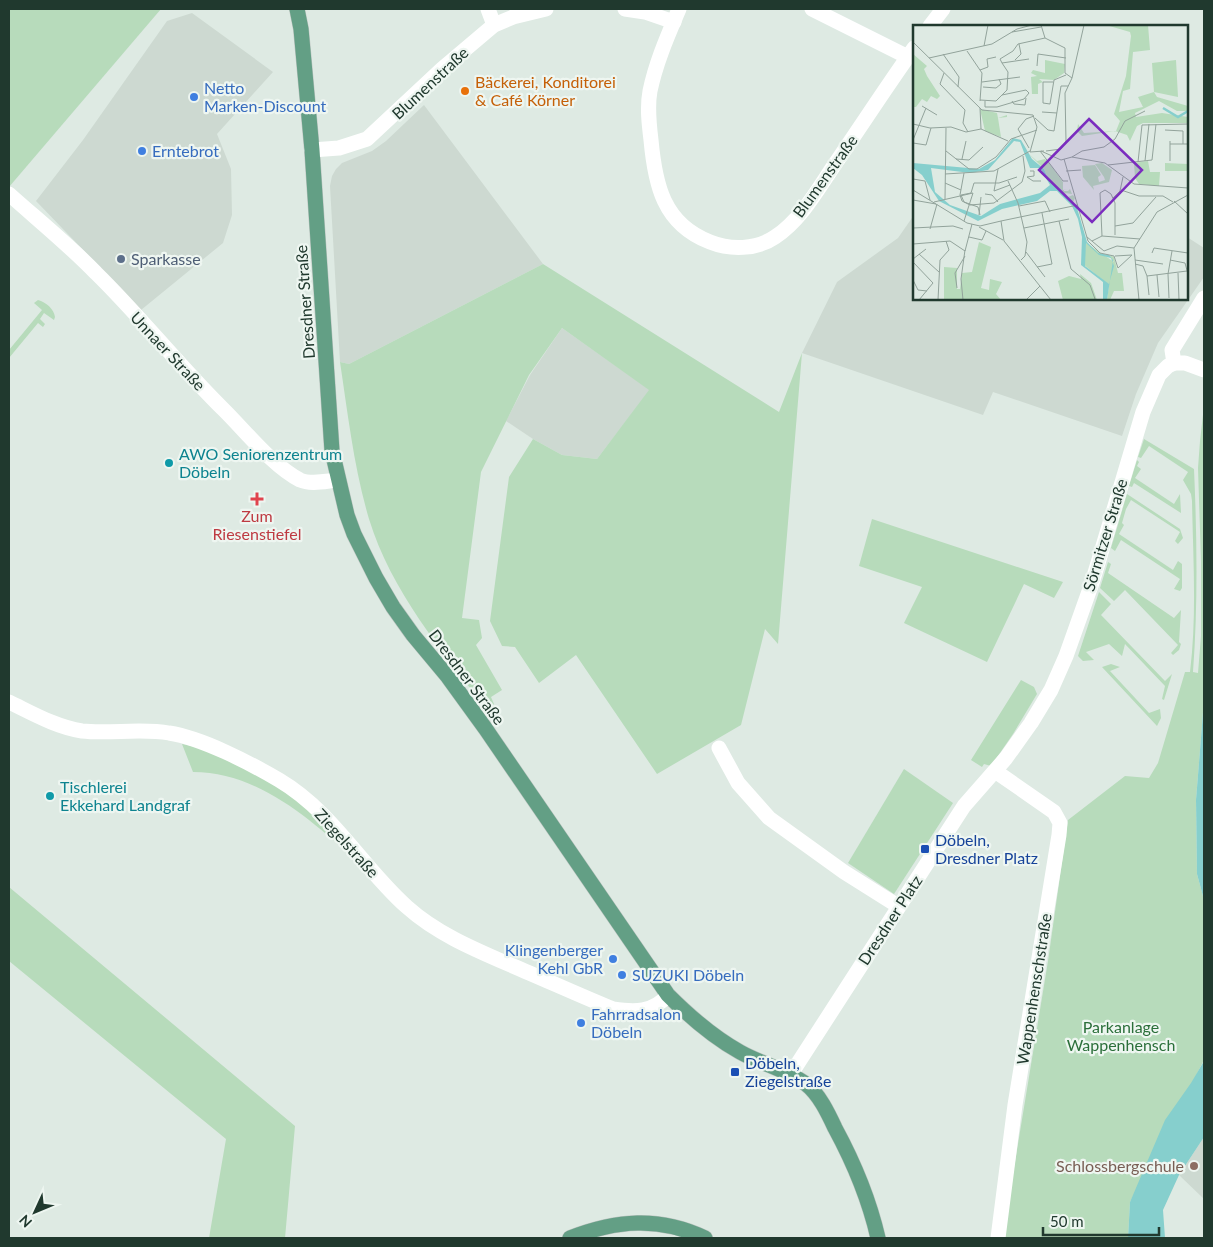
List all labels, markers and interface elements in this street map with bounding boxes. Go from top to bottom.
inset map [913,25,1188,300]
street label: Blumenstraße [388,42,472,123]
place label: Bäckerei, Konditorei & Café Körner [475,72,616,109]
place label: Netto Marken-Discount [204,78,326,115]
marker: Bäckerei, Konditorei & Café Körner [459,85,471,97]
marker: Netto Marken-Discount [188,91,200,103]
street label: Blumenstraße [788,131,861,221]
place label: Erntebrot [152,141,219,160]
marker: Erntebrot [136,145,148,157]
street label: Dresdner Straße [291,244,318,360]
place label: Sparkasse [131,249,201,268]
marker: Sparkasse [115,253,127,265]
street label: Unnaer Straße [127,307,210,394]
place label: AWO Seniorenzentrum Döbeln [179,444,342,481]
marker: AWO Seniorenzentrum Döbeln [163,457,175,469]
street label: Sörmitzer Straße [1078,476,1131,593]
marker: Zum Riesenstiefel [251,493,263,505]
place label: Zum Riesenstiefel [212,506,302,543]
street label: Dresdner Straße [425,625,509,728]
place label: Tischlerei Ekkehard Landgraf [60,777,191,814]
marker: Tischlerei Ekkehard Landgraf [44,790,56,802]
street label: Ziegelstraße [311,804,383,881]
place label: Döbeln, Dresdner Platz [935,830,1038,867]
marker: Döbeln, Dresdner Platz [919,843,931,855]
street label: Dresdner Platz [854,871,926,968]
street label: Wappenhenschstraße [1012,912,1055,1066]
place label: Klingenberger Kehl GbR [505,940,603,977]
marker: Klingenberger Kehl GbR [607,953,619,965]
place label: SUZUKI Döbeln [632,965,744,984]
marker: SUZUKI Döbeln [616,969,628,981]
place label: Fahrradsalon Döbeln [591,1004,681,1041]
marker: Fahrradsalon Döbeln [575,1017,587,1029]
park label: Parkanlage Wappenhensch [1067,1017,1175,1054]
place label: Döbeln, Ziegelstraße [745,1053,831,1090]
marker: Döbeln, Ziegelstraße [729,1066,741,1078]
place label: Schlossbergschule [1056,1156,1184,1175]
marker: Schlossbergschule [1188,1160,1200,1172]
north arrow [10,1187,60,1237]
scale bar [1043,1204,1159,1236]
text: N [15,1212,35,1231]
text: 50 m [1050,1212,1084,1230]

